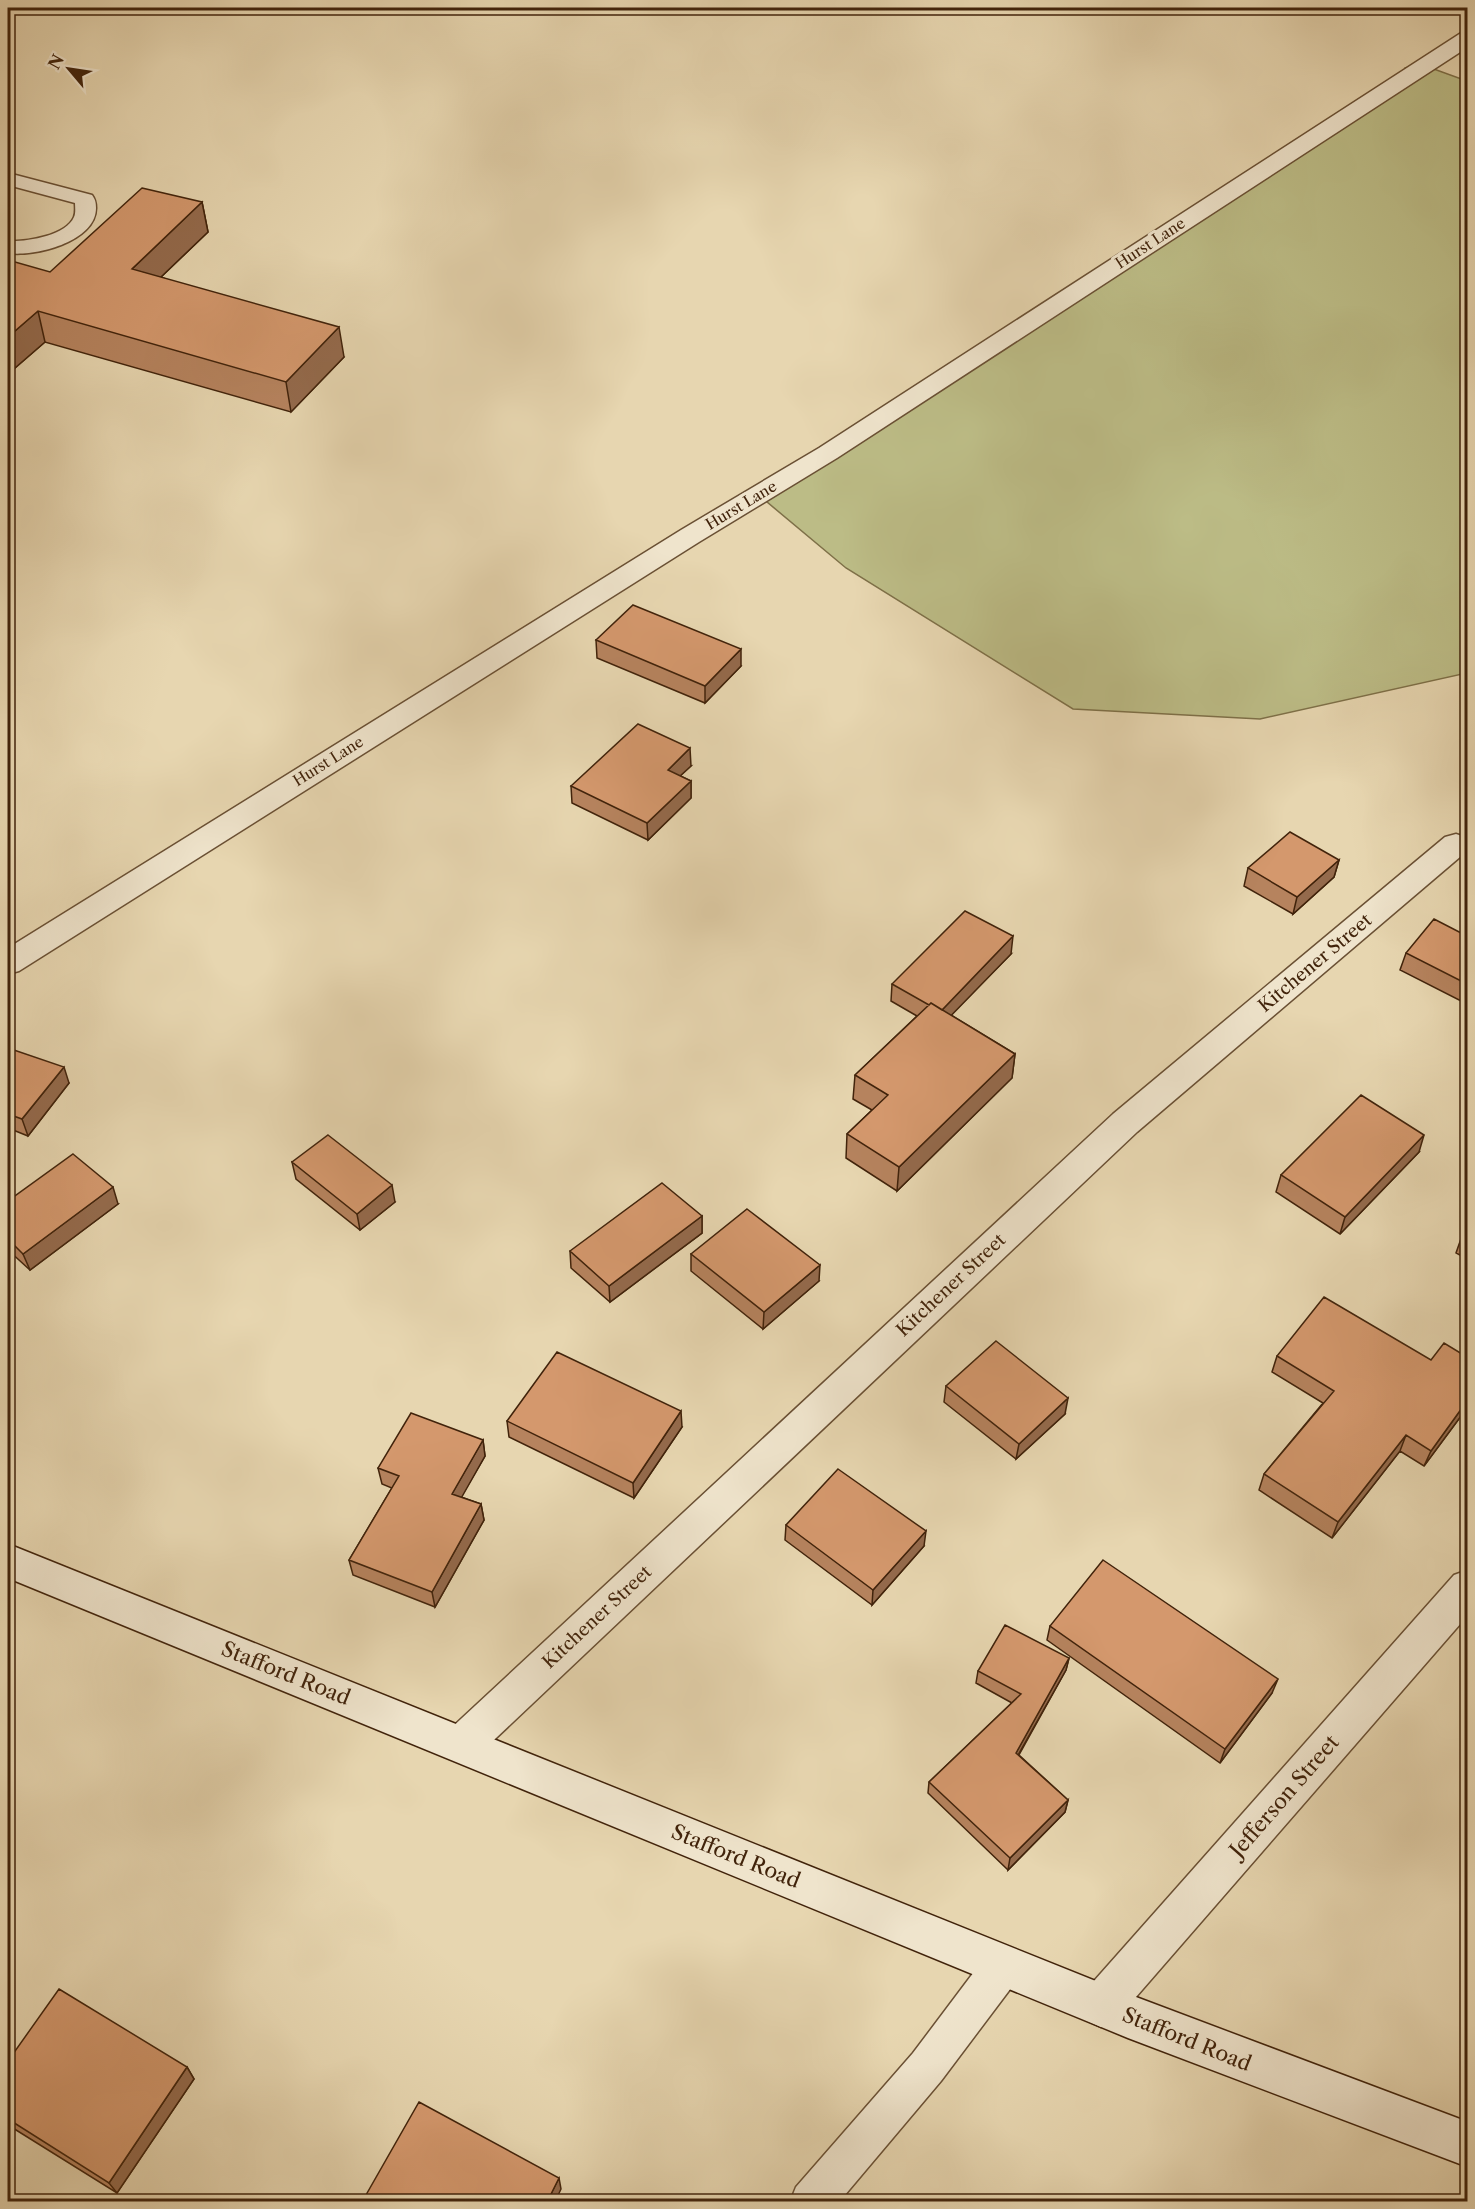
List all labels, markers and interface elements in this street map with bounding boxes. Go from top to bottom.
north arrow [39,39,99,99]
text: N [44,51,68,73]
street label: Hurst Lane [1112,213,1188,273]
street label: Hurst Lane [702,476,780,534]
street label: Hurst Lane [289,732,367,790]
street label: Kitchener Street [1254,909,1377,1017]
street label: Kitchener Street [892,1228,1011,1341]
street label: Kitchener Street [538,1560,657,1673]
street label: Stafford Road [218,1636,354,1710]
street label: Jefferson Street [1222,1729,1344,1865]
street label: Stafford Road [668,1819,804,1893]
street label: Stafford Road [1119,2002,1255,2076]

